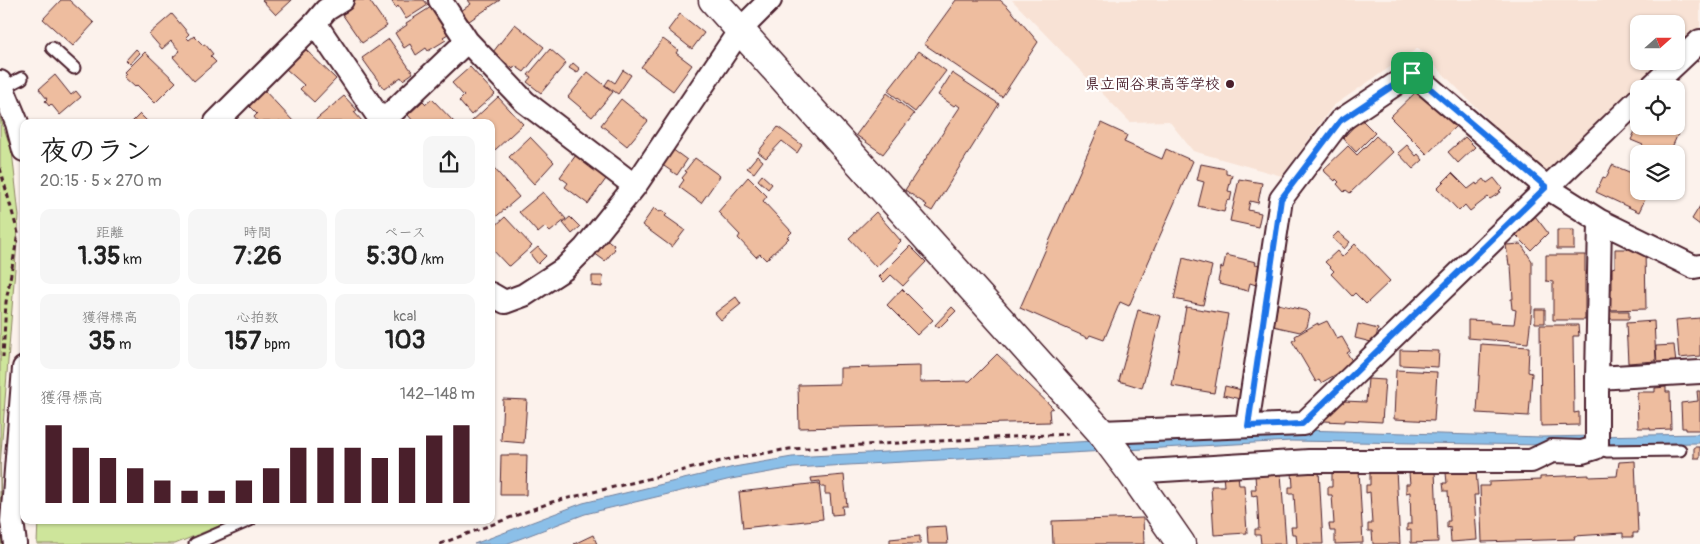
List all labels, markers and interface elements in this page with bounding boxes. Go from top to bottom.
north arrow [1630,15,1685,70]
map controls [1630,15,1685,200]
pin [1391,52,1433,94]
icon: arrive [1398,59,1426,87]
place label: 県立岡谷東高等学校 [1085,75,1220,94]
marker: 県立岡谷東高等学校 [1224,78,1236,90]
button: locate [1630,80,1685,135]
text: 夜のラン [40,134,152,169]
button: share [423,136,475,188]
button: layers [1630,145,1685,200]
text: 20:15 · 5 × 270 m [40,171,162,191]
text: 距離 [96,224,124,241]
text: 時間 [243,224,271,241]
text: ペース [385,224,426,241]
text: 1.35 [78,241,121,272]
text: 7:26 [233,241,282,272]
text: 5:30 [366,241,418,272]
text: km [121,251,142,268]
text: /km [418,251,444,268]
text: kcal [394,308,417,325]
text: 獲得標高 [82,309,138,326]
text: 心拍数 [236,309,278,326]
text: 103 [385,325,426,356]
text: 35 [88,326,116,357]
text: 157 [225,326,261,357]
text: m [116,336,131,353]
text: bpm [261,336,290,353]
text: 142–148 m [400,384,475,404]
text: 獲得標高 [40,388,104,408]

